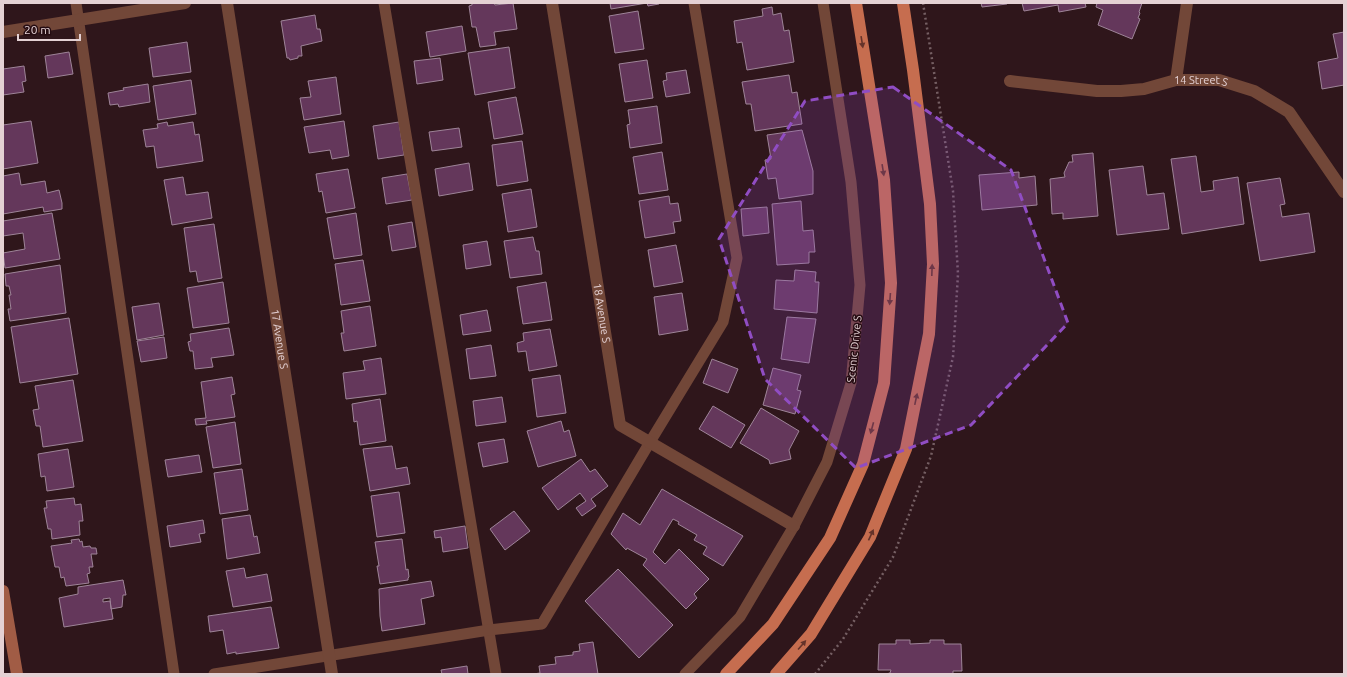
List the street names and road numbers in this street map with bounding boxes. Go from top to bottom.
street label: 14 Street S [1174,74,1230,89]
street label: 18 Avenue S [591,282,613,344]
street label: 17 Avenue S [269,308,290,370]
street label: Scenic Drive S [844,314,864,383]

